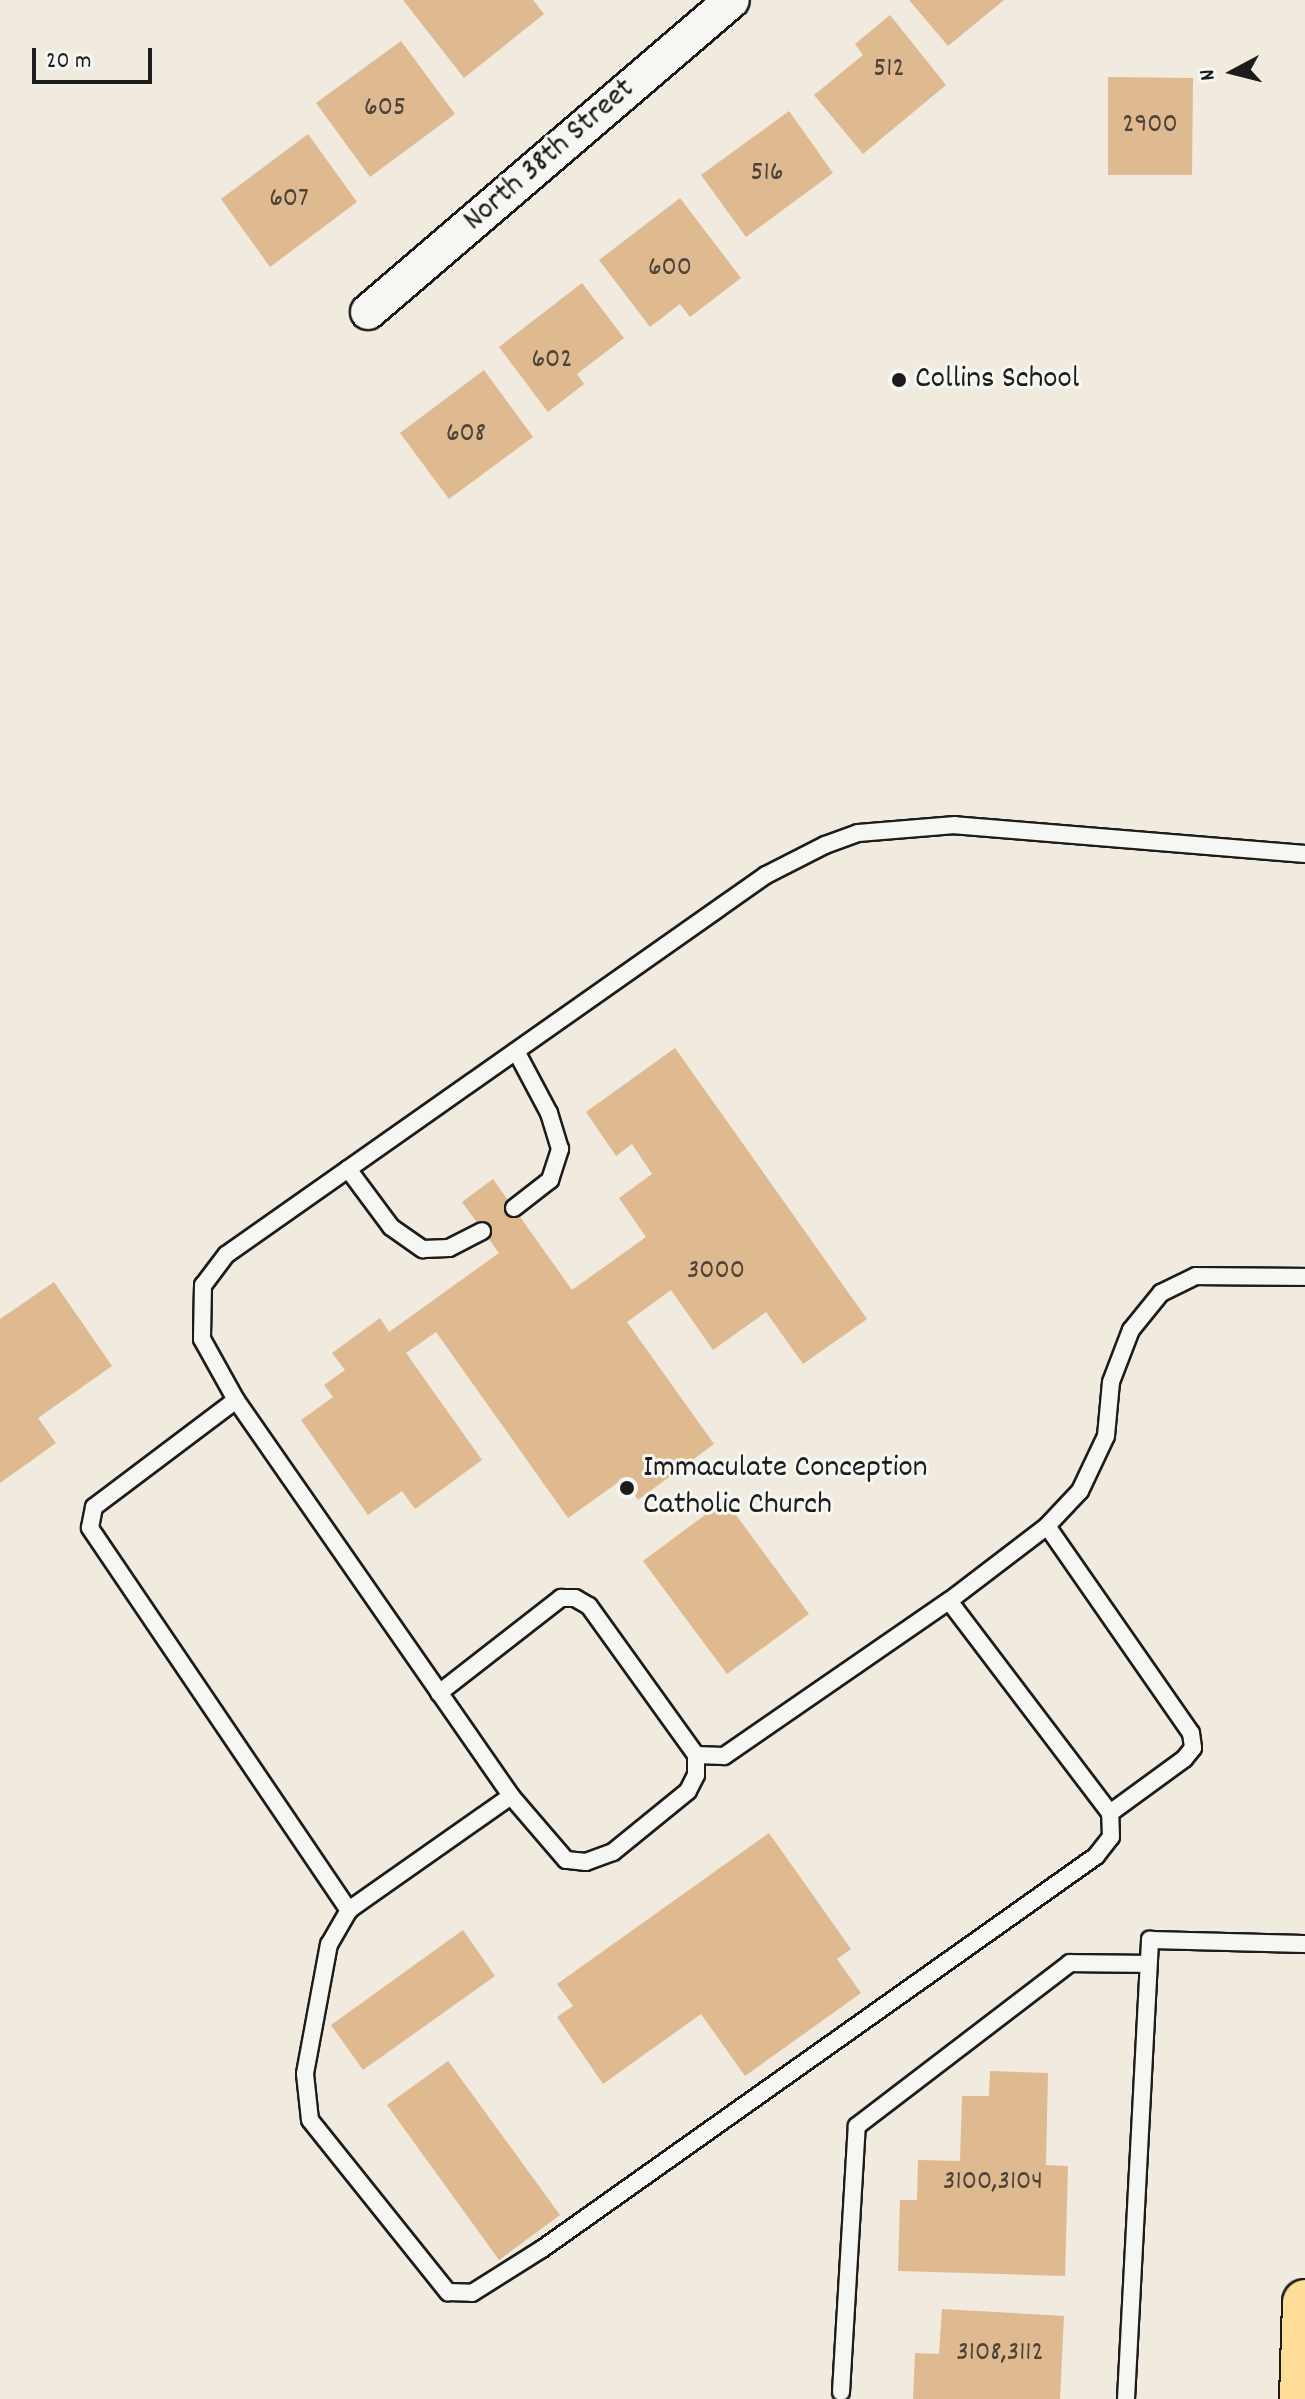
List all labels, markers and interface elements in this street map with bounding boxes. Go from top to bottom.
scale bar [36,32,156,82]
north arrow [1193,32,1273,112]
text: 20 m [46,45,92,79]
house number: 512 [873,53,905,87]
text: N [1193,68,1225,82]
street label: North 38th Street [457,71,643,241]
house number: 605 [364,92,406,126]
house number: 2900 [1122,109,1178,143]
house number: 516 [751,157,783,191]
house number: 607 [269,183,309,217]
house number: 600 [648,252,692,286]
house number: 602 [531,344,573,378]
place label: Collins School [915,361,1079,399]
marker: Collins School [890,371,908,389]
house number: 608 [446,418,486,452]
house number: 3000 [687,1255,745,1289]
place label: Immaculate Conception Catholic Church [643,1451,928,1526]
marker: Immaculate Conception Catholic Church [618,1479,636,1497]
house number: 3100,3104 [943,2166,1043,2200]
house number: 3108,3112 [956,2337,1044,2371]

